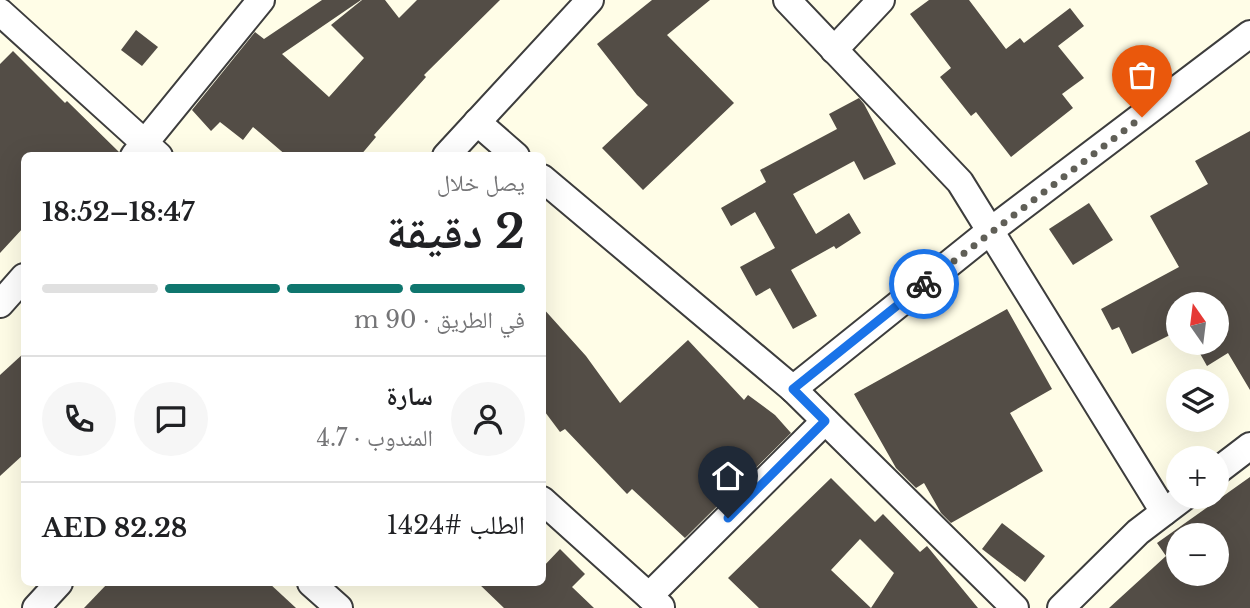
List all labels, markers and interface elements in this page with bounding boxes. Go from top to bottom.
pin [1112,45,1172,117]
icon: bag [1123,56,1161,94]
text: يصل خلال [437,169,525,197]
text: 18:47–18:52 [42,196,195,228]
text: 2 دقيقة [386,203,525,260]
courier [889,249,959,319]
icon: bike [905,265,943,303]
north arrow [1166,292,1228,355]
map controls [1166,292,1229,586]
text: في الطريق · 90 m [354,306,525,334]
button: layers [1166,369,1229,432]
text: سارة [386,380,433,412]
button: phone [42,382,116,456]
button: chat [134,382,208,456]
button: person [451,382,525,456]
text: المندوب · 4.7 [316,424,433,452]
pin [698,446,758,518]
button: + [1166,446,1229,509]
icon: home [709,457,747,495]
text: الطلب #1424 [387,509,525,541]
text: AED 82.28 [42,512,187,544]
button: − [1166,523,1229,586]

